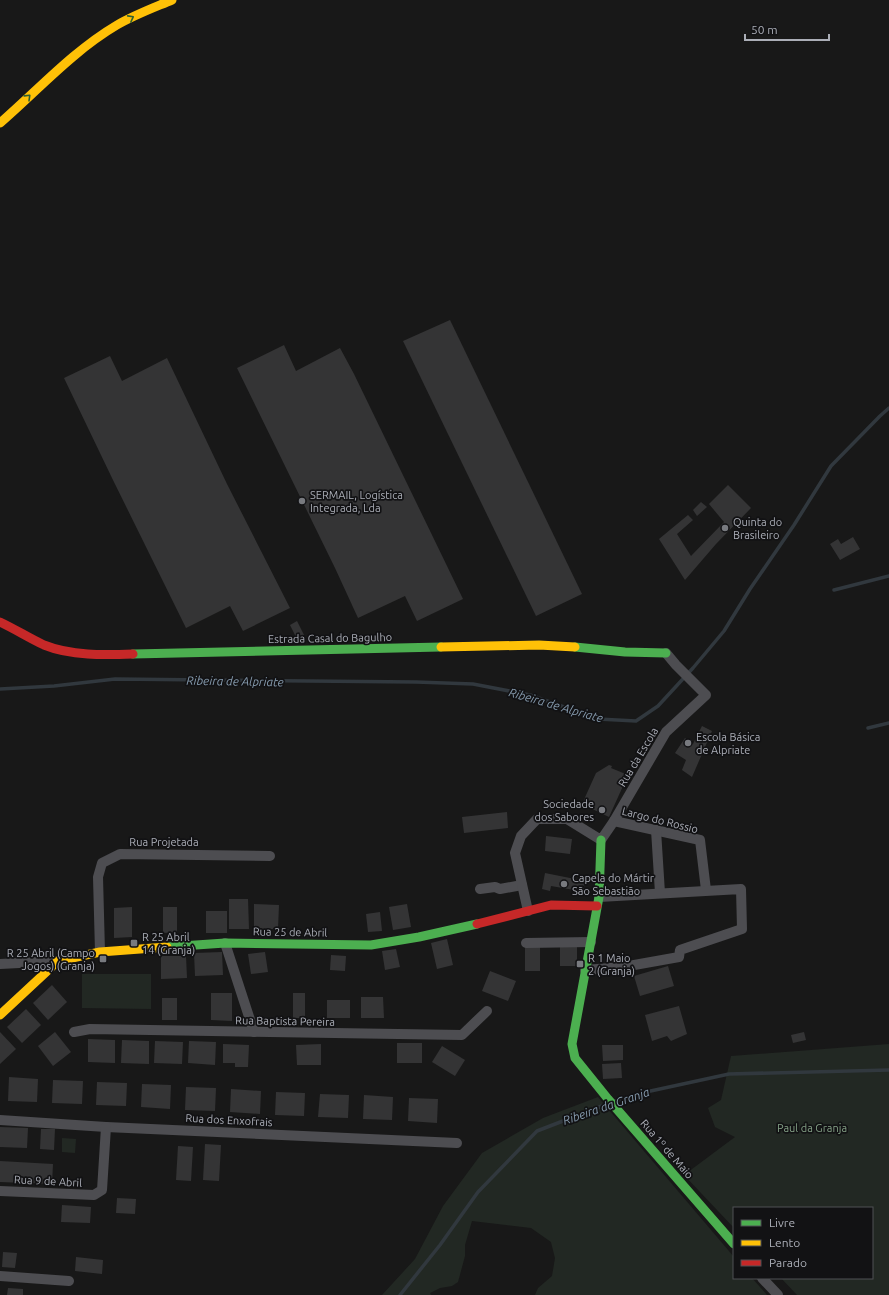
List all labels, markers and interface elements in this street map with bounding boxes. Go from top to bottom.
one-way arrow [127,15,135,23]
scale bar [745,16,829,42]
text: 50 m [751,23,778,36]
one-way arrow [23,94,31,101]
place label: SERMAIL, Logística Integrada, Lda [310,489,403,514]
marker: SERMAIL, Logística Integrada, Lda [297,496,307,506]
place label: Quinta do Brasileiro [733,516,782,541]
marker: Quinta do Brasileiro [720,523,730,533]
street label: Estrada Casal do Bagulho [268,631,392,645]
water label: Ribeira de Alpriate [186,674,284,688]
water label: Ribeira de Alpriate [507,685,605,725]
street label: Rua da Escola [616,725,660,789]
place label: Escola Básica de Alpriate [696,731,760,756]
marker: Escola Básica de Alpriate [683,738,693,748]
place label: Sociedade dos Sabores [535,798,594,823]
marker: Sociedade dos Sabores [597,805,607,815]
street label: Largo do Rossio [621,805,699,835]
street label: Rua Projetada [129,836,199,848]
place label: Capela do Mártir São Sebastião [572,872,655,897]
marker: Capela do Mártir São Sebastião [559,879,569,889]
street label: Rua 25 de Abril [253,925,327,939]
place label: R 25 Abril 14 (Granja) [142,931,195,957]
marker: R 25 Abril 14 (Granja) [129,938,139,948]
place label: R 25 Abril (Campo Jogos) (Granja) [7,947,95,973]
place label: R 1 Maio 2 (Granja) [588,952,635,978]
marker: R 25 Abril (Campo Jogos) (Granja) [98,954,108,964]
marker: R 1 Maio 2 (Granja) [575,959,585,969]
street label: Rua Baptista Pereira [235,1014,335,1028]
water label: Ribeira da Granja [561,1085,651,1127]
street label: Rua dos Enxofrais [185,1112,273,1128]
street label: Rua 1º de Maio [638,1117,696,1181]
park label: Paul da Granja [777,1122,847,1134]
street label: Rua 9 de Abril [14,1173,83,1189]
legend [733,1207,873,1279]
text: Livre [769,1216,795,1229]
text: Lento [769,1236,800,1249]
text: Parado [769,1256,807,1269]

